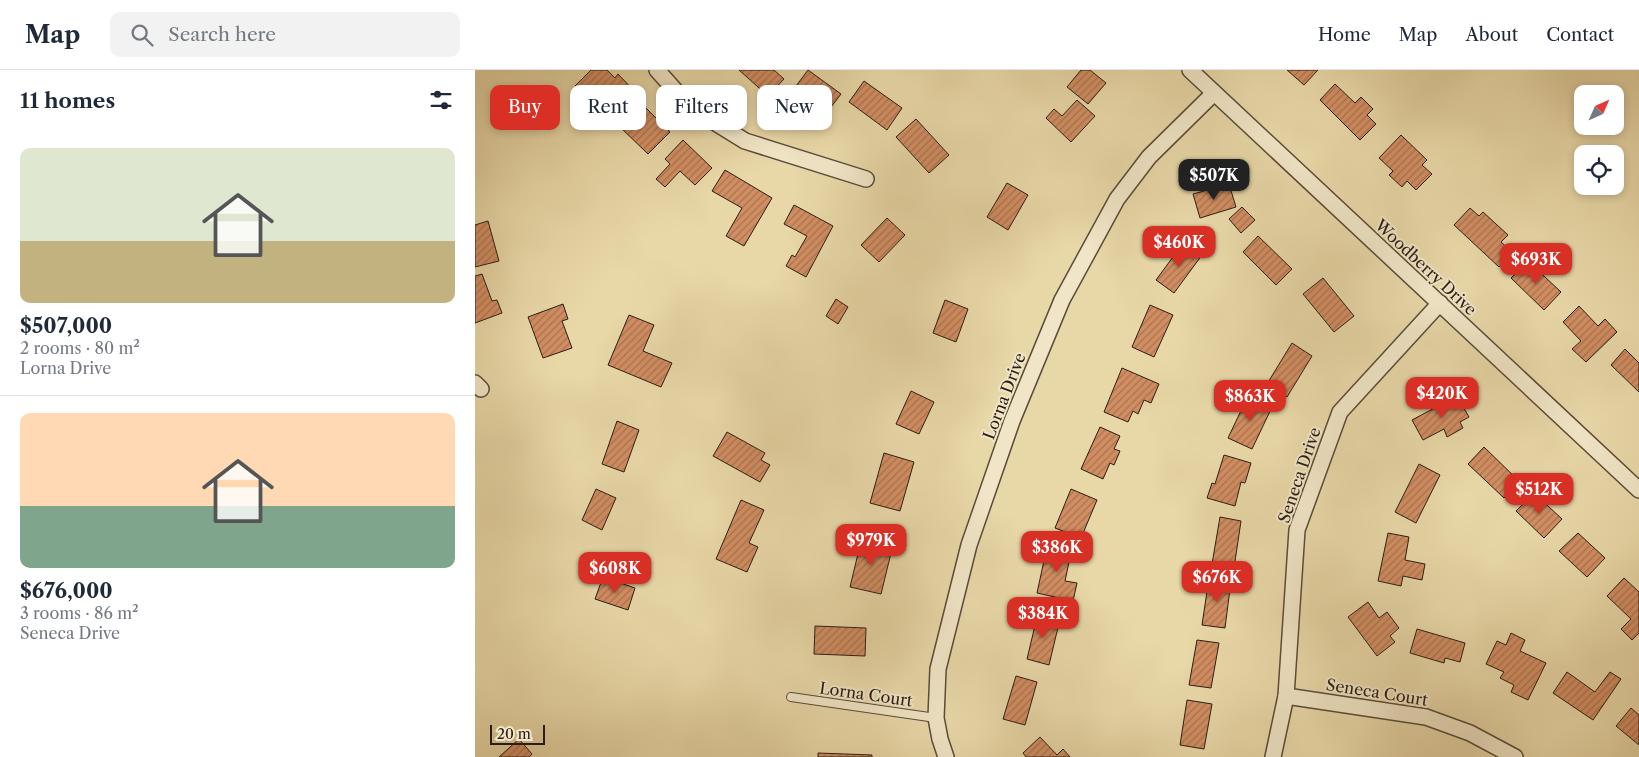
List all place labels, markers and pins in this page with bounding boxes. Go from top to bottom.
pin: $507K [1179,158,1249,201]
pin: $460K [1144,226,1214,268]
pin: $693K [1501,242,1571,285]
pin: $420K [1407,376,1477,419]
pin: $863K [1215,380,1285,422]
pin: $512K [1504,472,1574,515]
pin: $979K [836,524,906,566]
pin: $386K [1022,530,1092,573]
pin: $608K [580,552,650,594]
pin: $676K [1182,560,1252,603]
pin: $384K [1008,596,1078,639]

